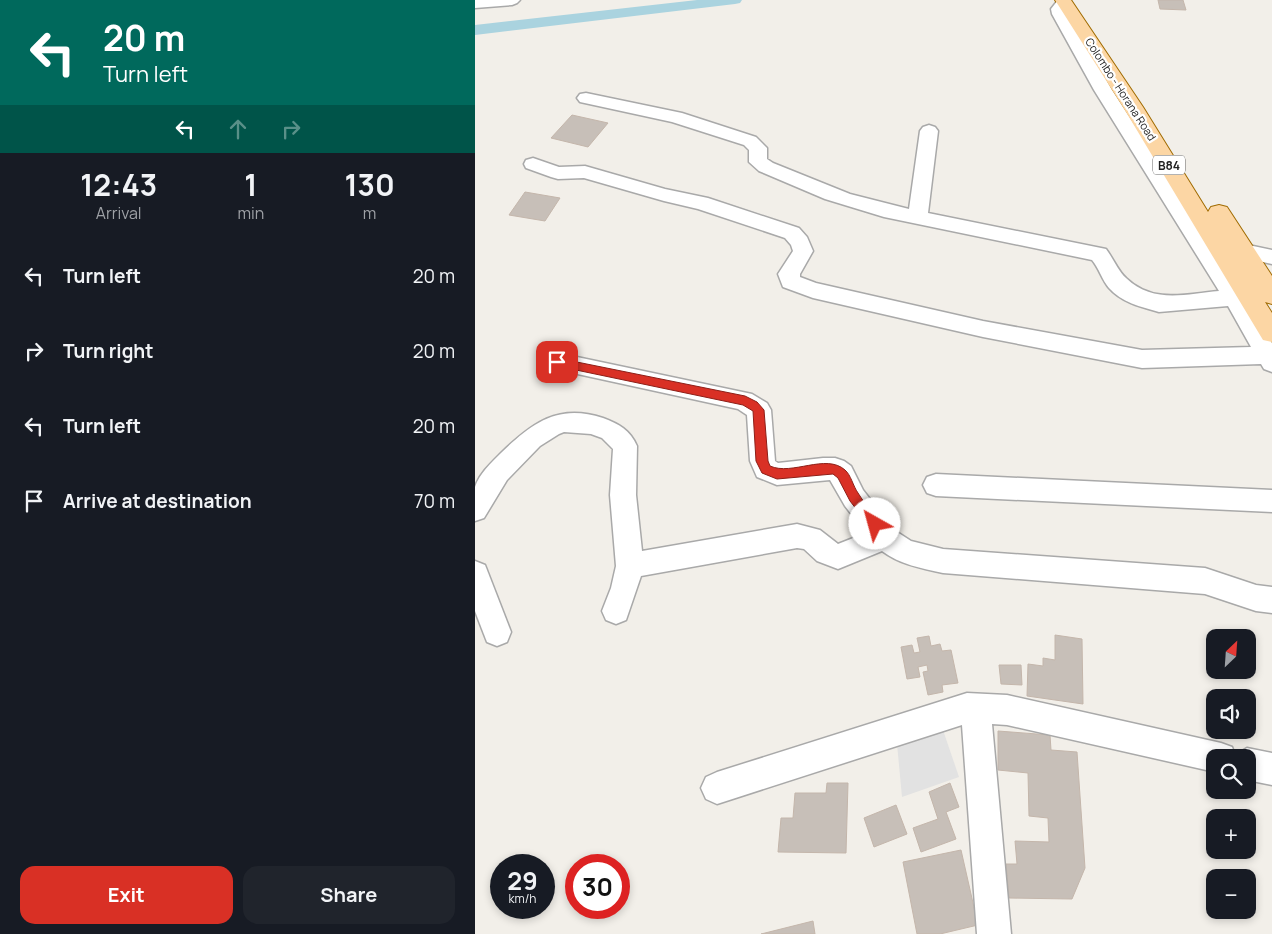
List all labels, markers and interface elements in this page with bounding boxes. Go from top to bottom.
text: 20 m [103,14,185,62]
icon: left [20,20,85,85]
street label: Colombo - Horana Road [1082,35,1160,143]
text: Turn left [103,59,188,89]
icon: left [171,115,199,143]
icon: ahead [224,115,252,143]
icon: right [277,115,305,143]
road number: B84 [1153,156,1185,174]
text: 12:43 [80,164,157,205]
text: 1 [244,164,257,205]
text: 130 [344,164,395,205]
text: Arrival [96,202,142,224]
text: min [237,202,264,224]
text: m [363,202,376,224]
icon: left [20,262,48,290]
text: Turn left [63,263,141,289]
text: 20 m [413,263,455,289]
icon: right [20,337,48,365]
text: Turn right [63,338,153,364]
text: 20 m [413,338,455,364]
pin [536,341,578,383]
icon: arrive [543,348,571,376]
icon: left [20,412,48,440]
text: Turn left [63,413,141,439]
text: 20 m [413,413,455,439]
icon: arrive [20,487,48,515]
text: Arrive at destination [63,488,252,514]
text: 70 m [414,488,455,514]
position arrow [848,497,900,549]
north arrow [1206,629,1256,679]
map controls [1206,629,1256,919]
button: sound [1206,689,1256,739]
button: search [1206,749,1256,799]
button: + [1206,809,1256,859]
speed limit sign: 30 [565,854,630,919]
text: 29 [507,863,538,898]
button: Exit [20,866,233,924]
button: Share [243,866,455,924]
button: − [1206,869,1256,919]
text: km/h [509,890,536,907]

